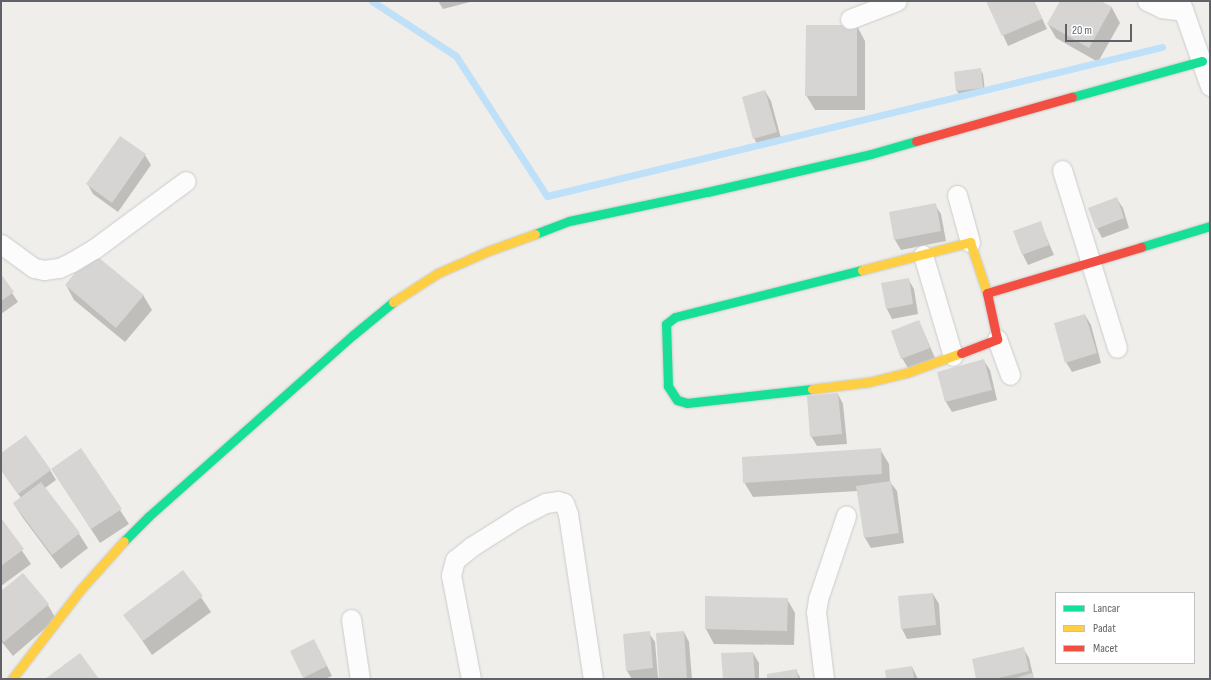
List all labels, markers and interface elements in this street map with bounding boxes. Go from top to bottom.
scale bar [1067,16,1134,42]
text: 20 m [1072,23,1092,38]
legend [1055,592,1195,664]
text: Lancar [1093,601,1120,616]
text: Padat [1093,621,1116,636]
text: Macet [1093,641,1118,656]

